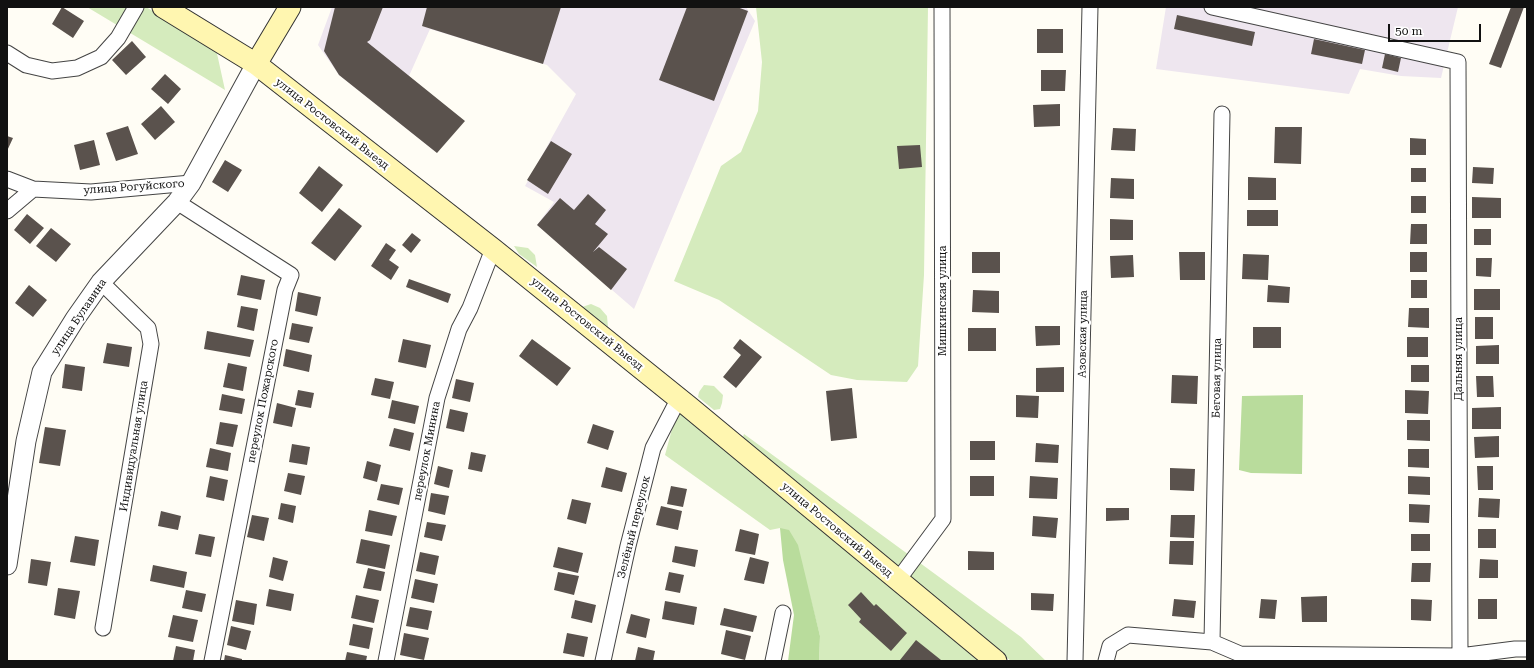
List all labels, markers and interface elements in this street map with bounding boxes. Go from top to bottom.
scale bar [1390,16,1483,42]
text: 50 m [1395,24,1422,38]
street label: улица Ростовский Выезд [272,75,392,173]
street label: улица Рогуйского [83,177,185,197]
street label: Мишкинская улица [936,246,950,356]
street label: улица Ростовский Выезд [528,275,646,373]
street label: улица Булавина [49,276,109,358]
street label: Азовская улица [1076,290,1090,378]
street label: Дальняя улица [1452,317,1466,401]
street label: переулок Пожарского [245,338,281,464]
street label: Беговая улица [1210,338,1224,418]
street label: Индивидуальная улица [117,380,151,512]
street label: переулок Минина [411,400,443,502]
street label: Зелёный переулок [615,474,653,580]
street label: улица Ростовский Выезд [779,480,895,580]

